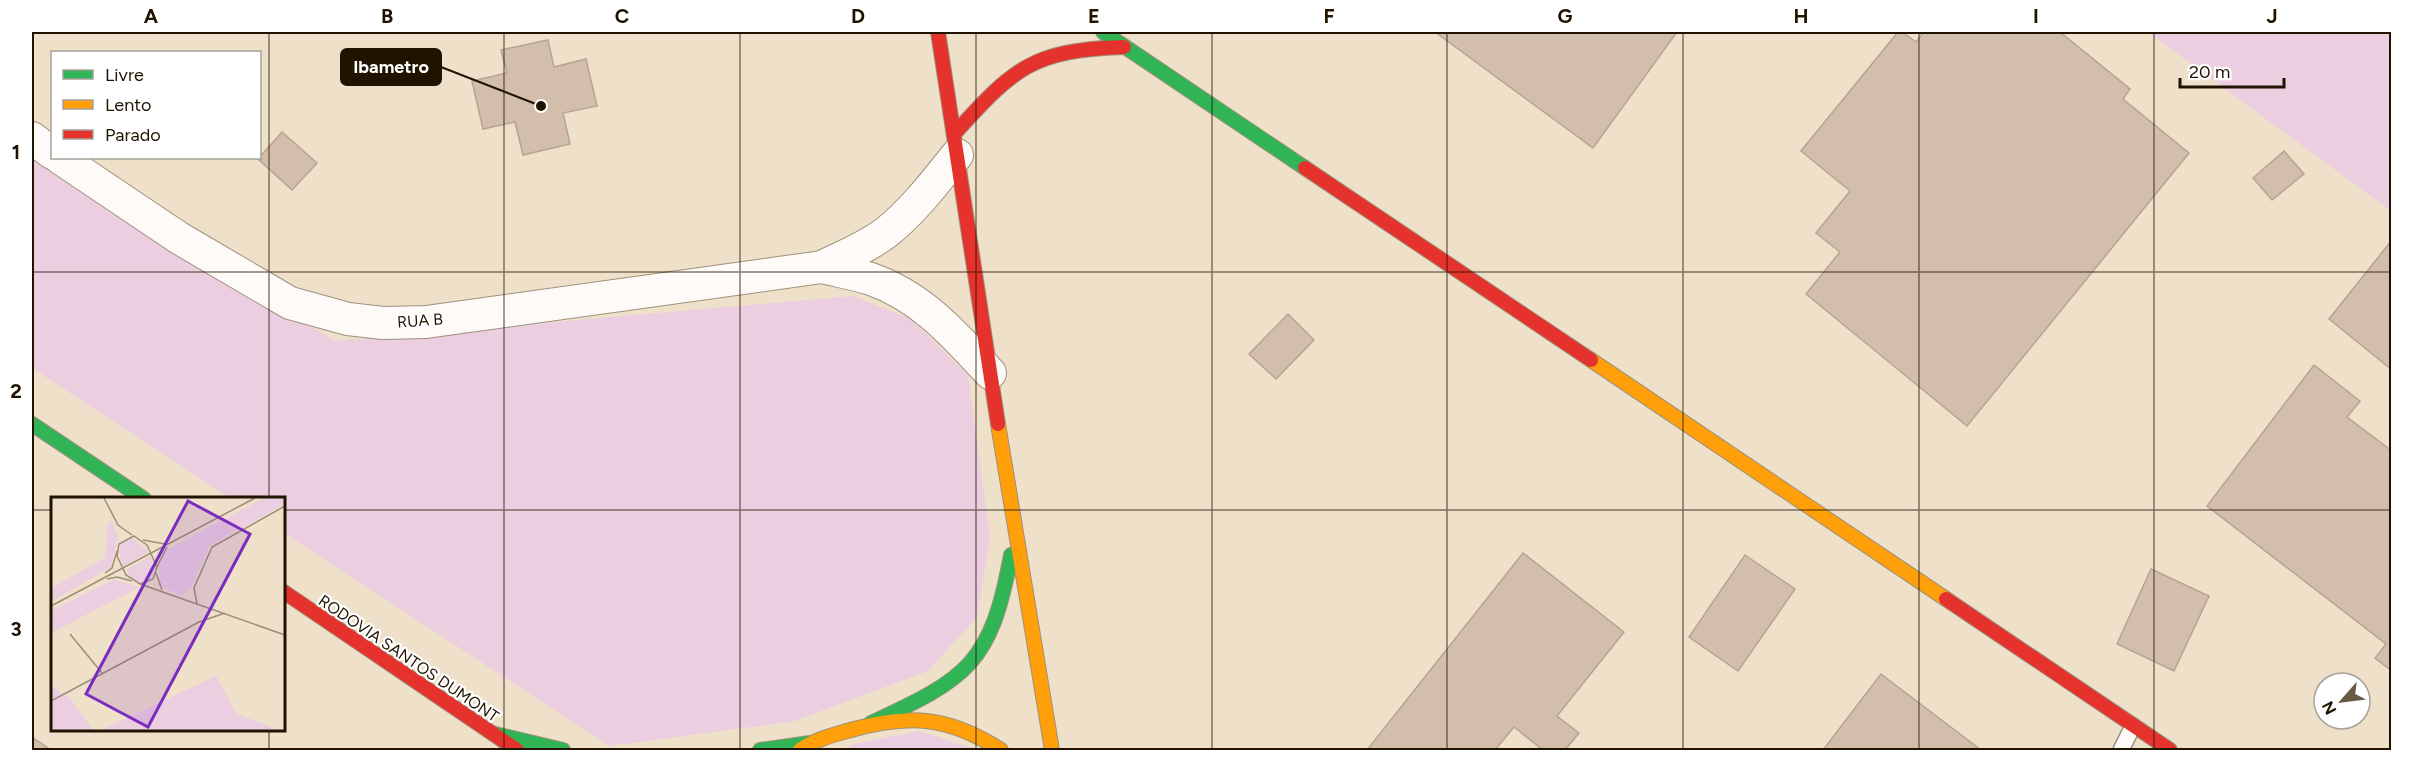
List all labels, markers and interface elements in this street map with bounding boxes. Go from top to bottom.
text: A [144,4,159,28]
text: B [381,4,393,28]
text: C [615,4,629,28]
text: D [851,4,865,28]
text: E [1088,4,1100,28]
text: F [1323,4,1335,28]
text: G [1558,4,1573,28]
text: H [1794,4,1809,28]
text: I [2033,4,2039,28]
text: J [2266,4,2278,28]
callout: Ibametro [341,49,441,85]
legend [51,51,261,159]
scale bar [2180,51,2284,89]
text: Ibametro [353,56,429,78]
text: 20 m [2189,61,2230,83]
text: Livre [105,64,144,86]
text: Lento [105,94,151,116]
text: Parado [105,124,161,146]
text: 1 [12,140,20,164]
street label: RUA B [396,309,444,332]
text: 2 [10,379,22,403]
inset map [51,497,285,731]
street label: RODOVIA SANTOS DUMONT [315,591,503,726]
text: 3 [10,617,22,641]
north arrow [2312,671,2372,731]
text: N [2318,698,2340,718]

